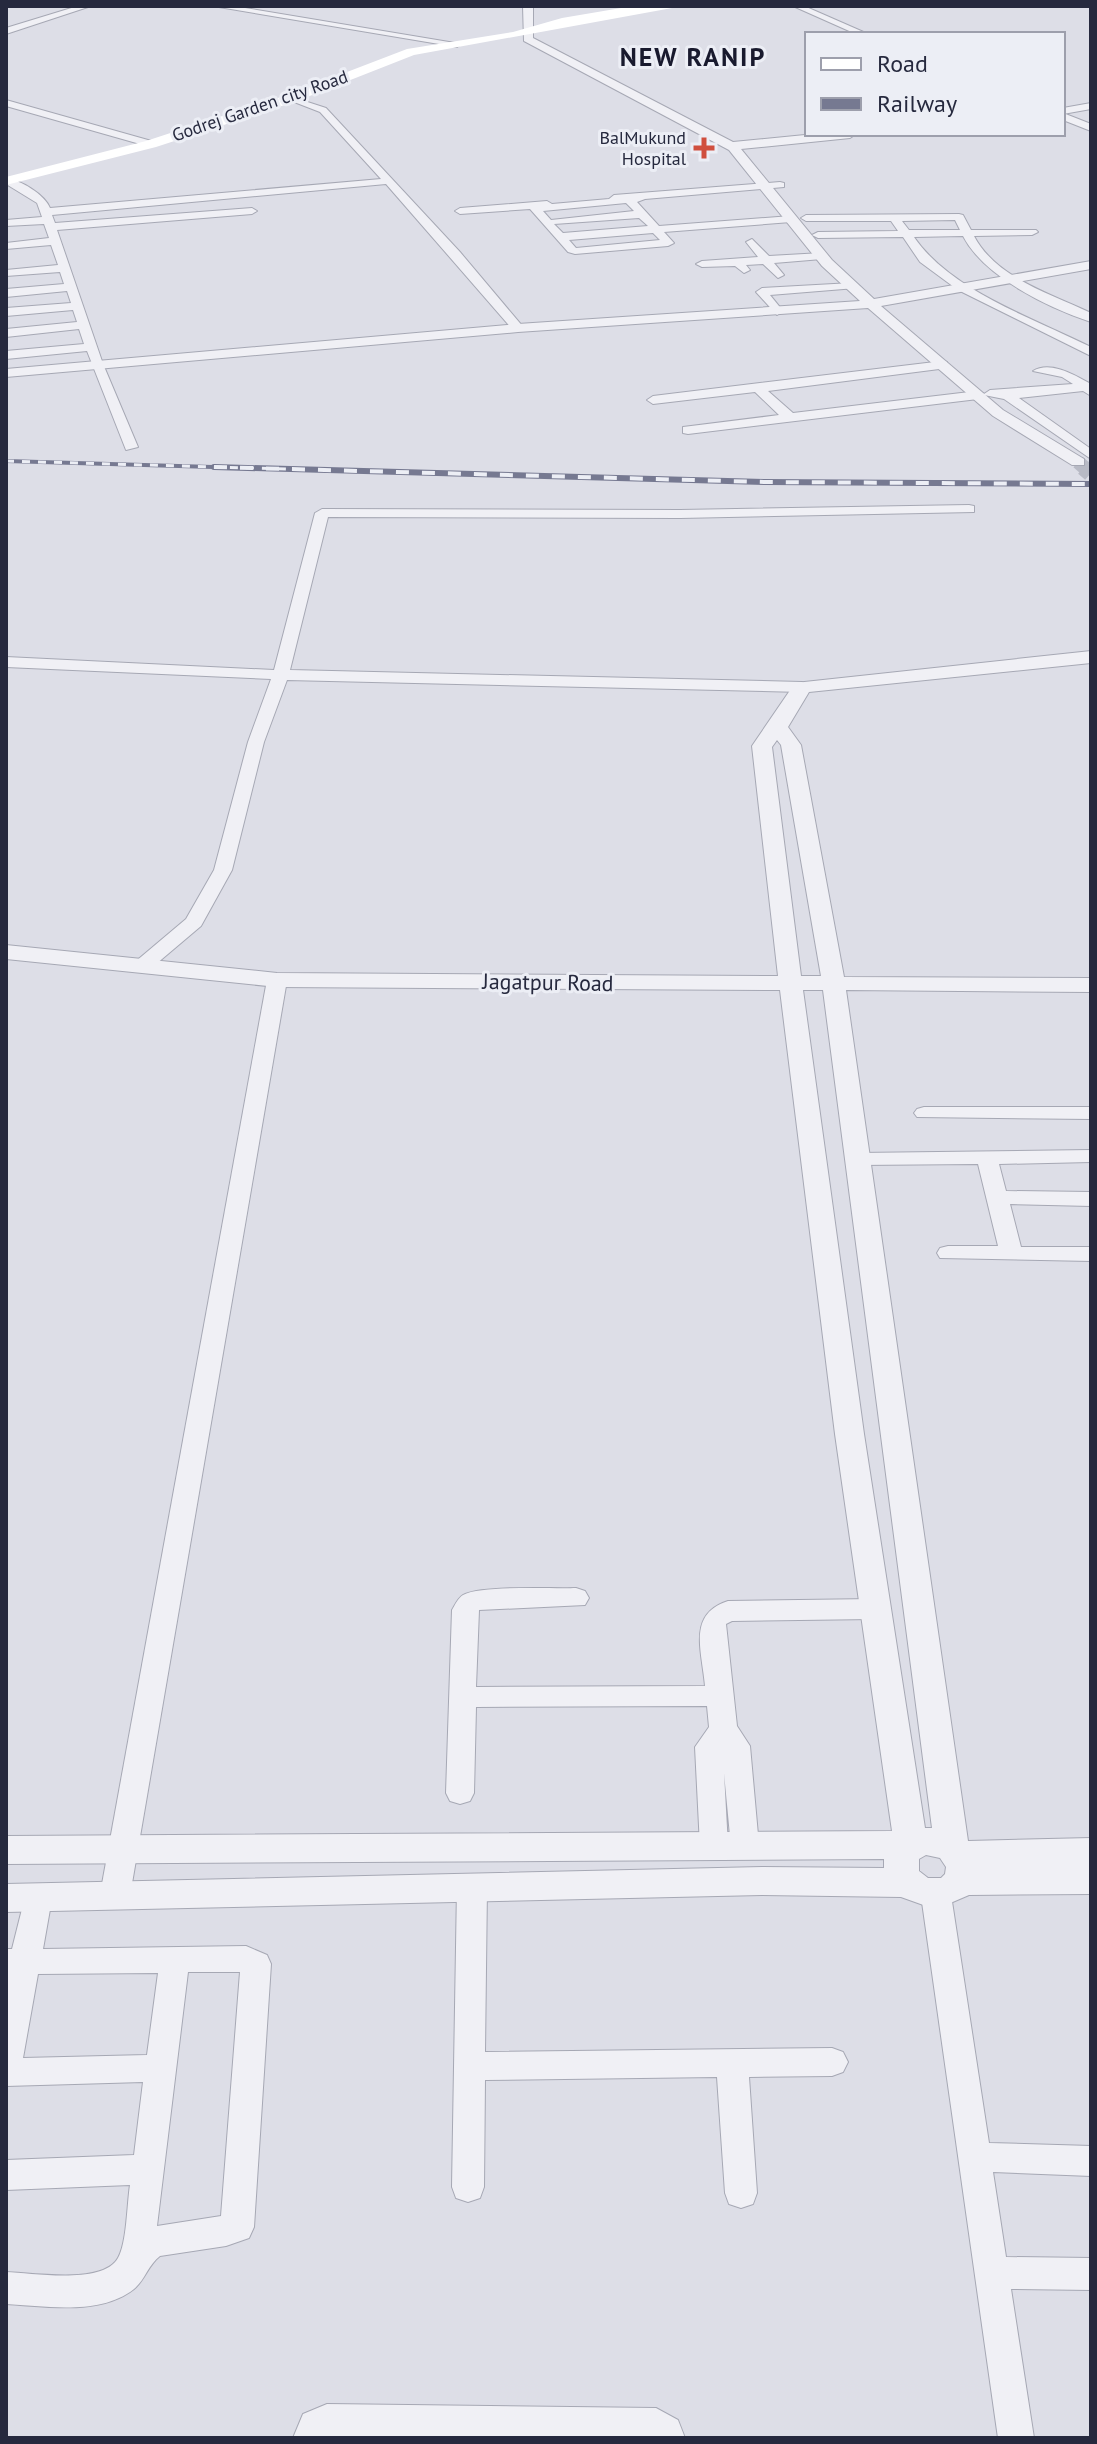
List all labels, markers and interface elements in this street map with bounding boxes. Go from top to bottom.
legend [805,32,1065,136]
district label: NEW RANIP [620,40,766,73]
text: Road [877,48,928,79]
street label: Godrej Garden city Road [169,65,351,146]
text: Railway [877,88,957,119]
place label: BalMukund Hospital [600,126,687,170]
marker: BalMukund Hospital [693,137,715,159]
street label: Jagatpur Road [481,967,614,997]

